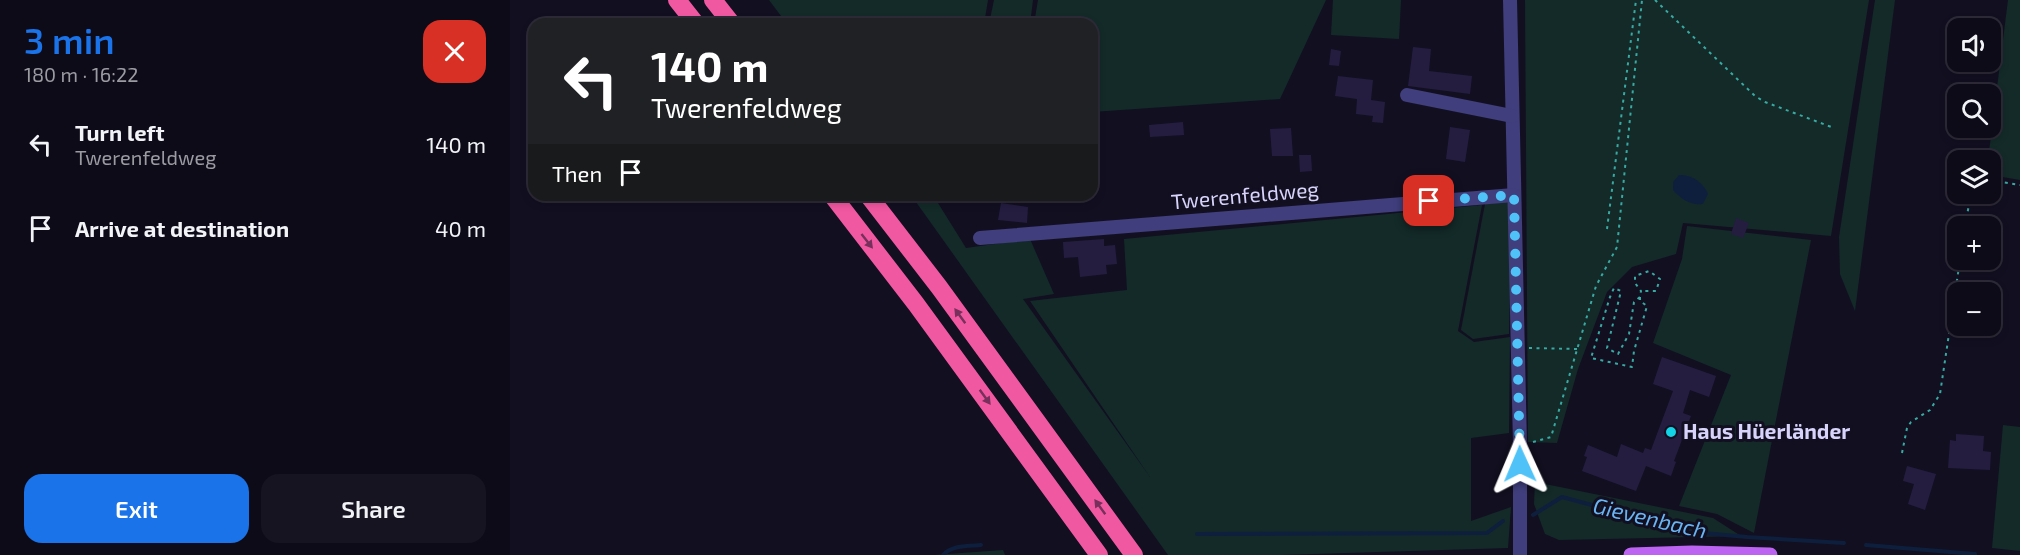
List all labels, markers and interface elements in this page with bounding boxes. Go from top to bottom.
text: 3 min [24,18,115,61]
map controls [1947,18,2001,336]
button: sound [1947,18,2001,72]
button: close [423,20,486,83]
text: 140 m [651,40,768,90]
icon: left [552,42,630,120]
text: 180 m · 16:22 [24,62,138,86]
button: search [1947,84,2001,138]
text: Twerenfeldweg [651,91,842,123]
text: Turn left [75,119,164,145]
icon: left [24,128,57,161]
text: 140 m [426,131,486,157]
text: Twerenfeldweg [75,145,216,169]
button: layers [1947,150,2001,204]
icon: arrive [614,156,647,189]
text: Then [552,160,602,186]
pin [1403,175,1454,226]
street label: Twerenfeldweg [1170,176,1320,213]
icon: arrive [1412,184,1445,217]
icon: arrive [24,212,57,245]
text: Arrive at destination [75,215,289,241]
text: 40 m [435,215,486,241]
button: + [1947,216,2001,270]
one-way arrow [861,234,873,249]
button: − [1947,282,2001,336]
one-way arrow [955,308,967,323]
one-way arrow [978,389,991,405]
place label: Haus Hüerländer [1683,418,1850,443]
marker: Haus Hüerländer [1664,425,1678,439]
position arrow [1488,432,1552,496]
button: Exit [24,474,249,543]
button: Share [261,474,486,543]
water label: Gievenbach [1591,491,1710,543]
one-way arrow [1094,499,1106,515]

